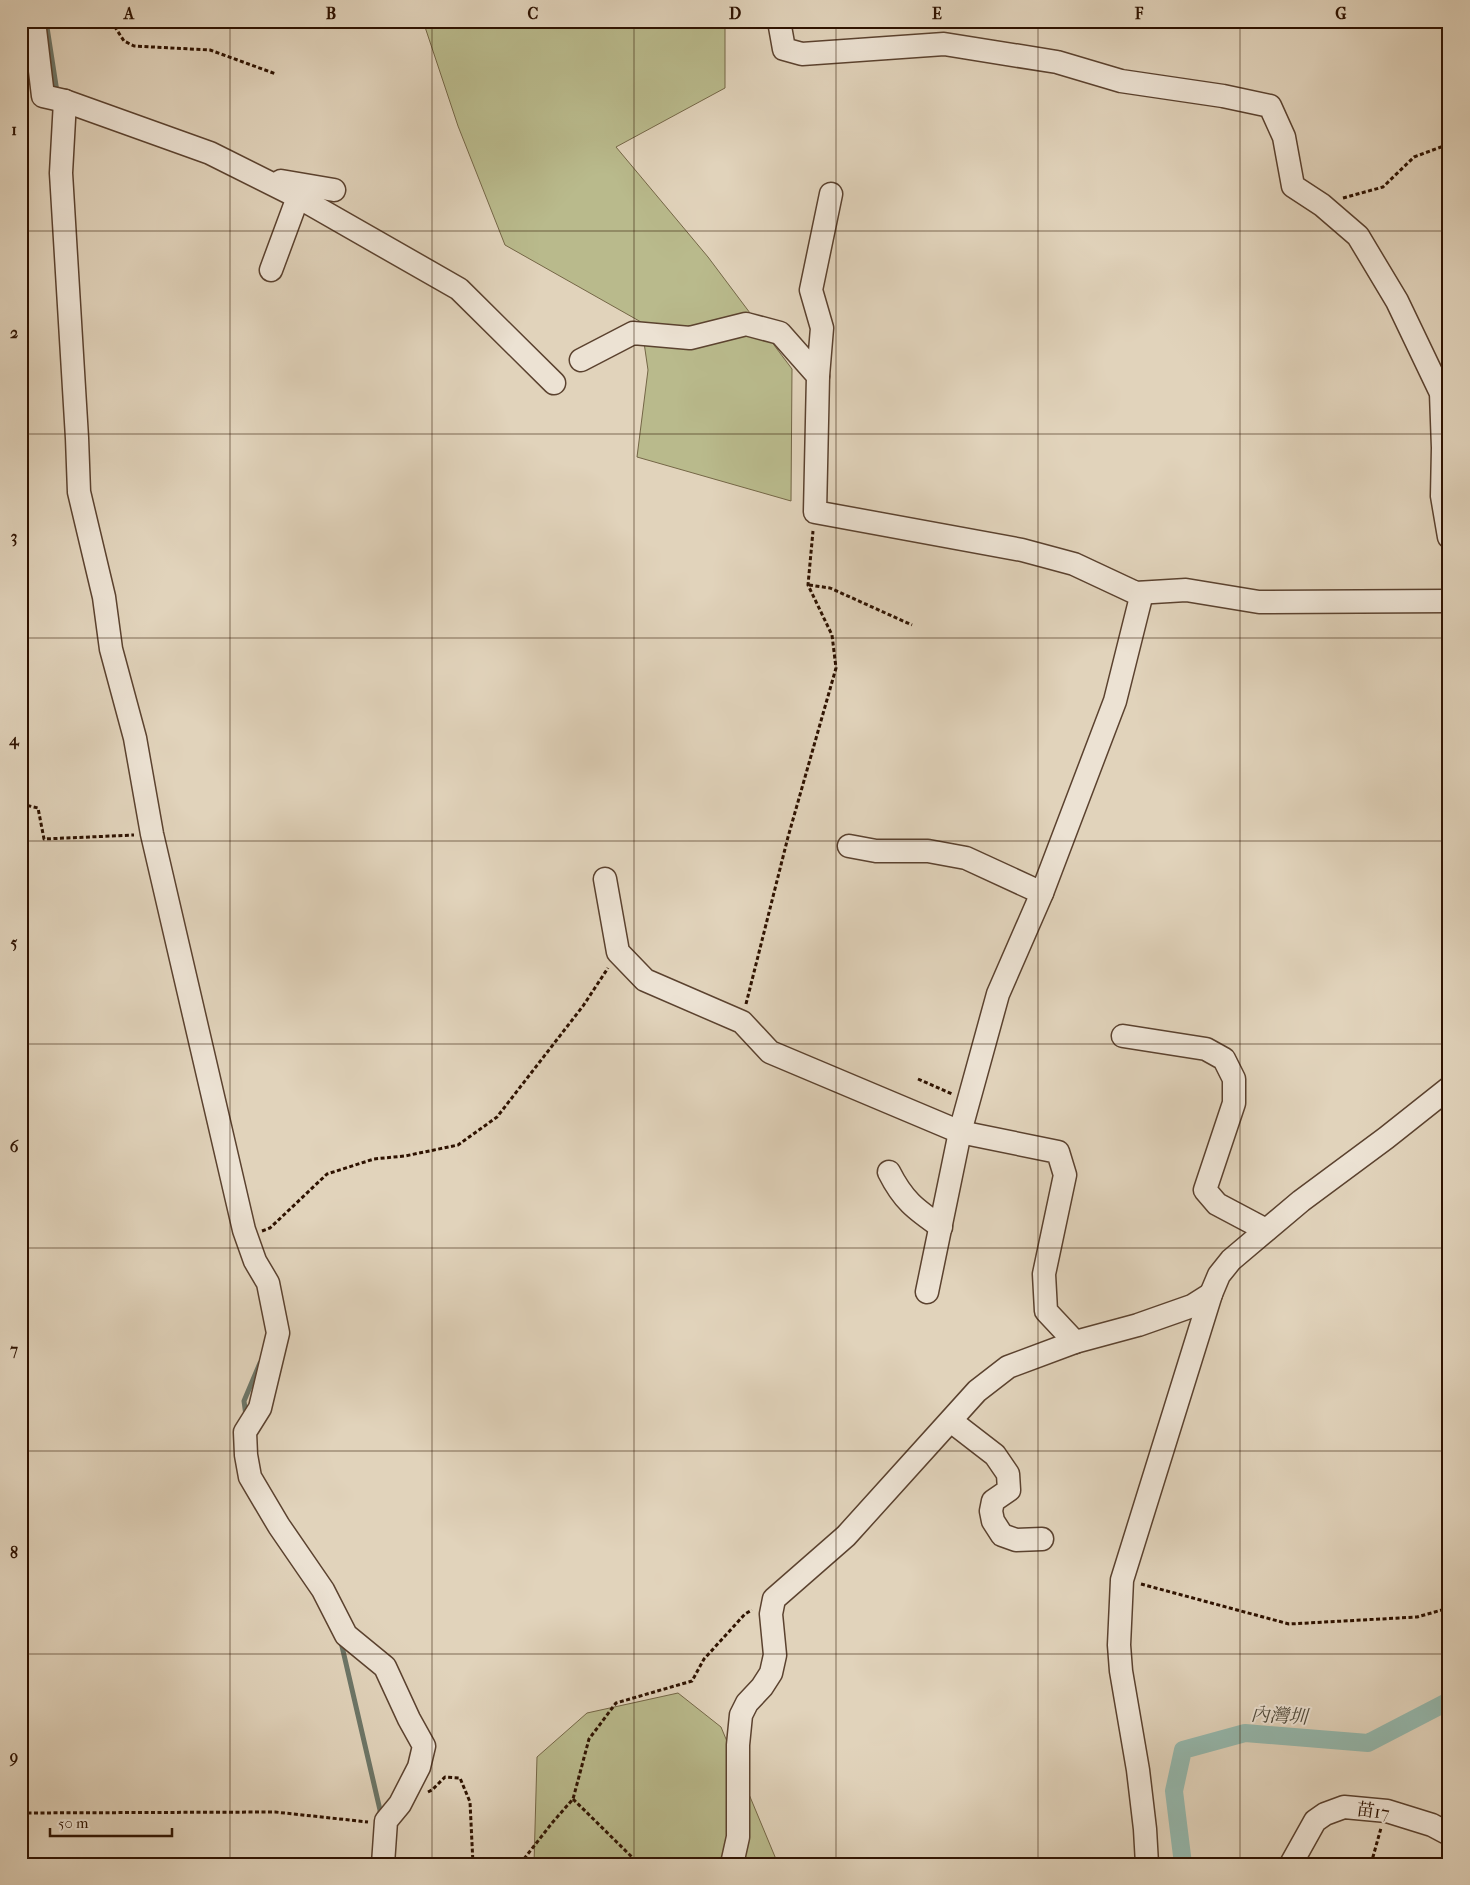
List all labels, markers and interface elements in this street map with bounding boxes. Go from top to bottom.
text: A [123,4,135,23]
text: B [326,4,336,23]
text: C [528,4,539,23]
text: D [729,4,741,23]
text: E [932,4,942,23]
text: F [1134,4,1144,23]
text: G [1335,4,1347,23]
text: 1 [11,120,17,139]
text: 2 [10,323,18,342]
text: 3 [11,527,17,547]
text: 4 [8,730,20,750]
text: 5 [11,933,18,952]
text: 6 [10,1137,19,1156]
text: 7 [9,1340,18,1359]
text: 8 [10,1543,18,1562]
water label: 內灣圳 [1250,1704,1311,1729]
text: 9 [9,1747,18,1767]
street label: 苗17 [1355,1799,1391,1824]
scale bar [50,1805,172,1837]
text: 50 m [58,1814,89,1832]

